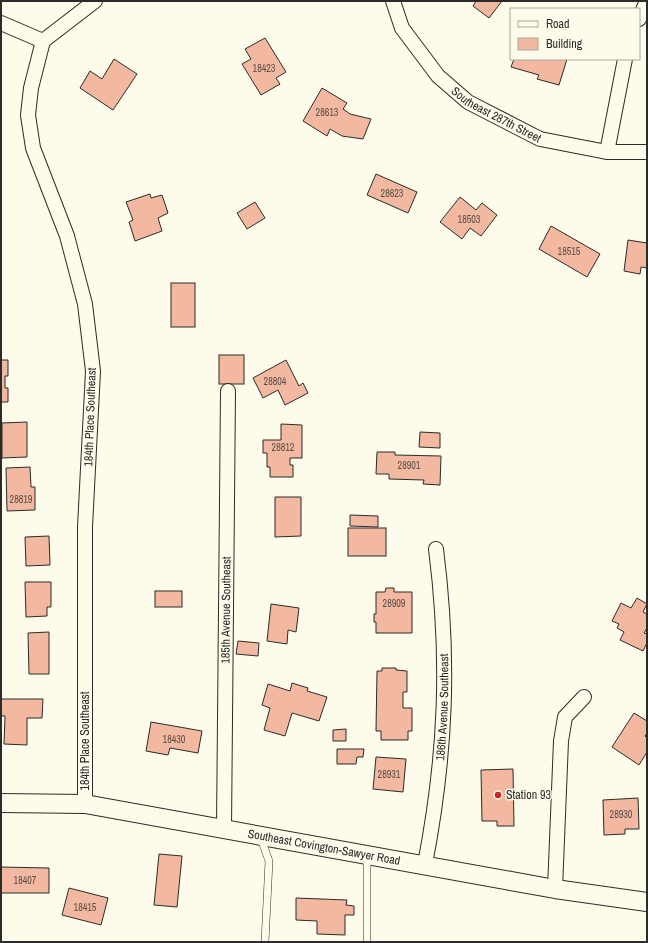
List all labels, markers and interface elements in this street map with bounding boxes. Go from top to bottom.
legend [510,8,640,60]
text: Road [546,16,570,32]
text: Building [546,36,583,52]
house number: 18423 [253,62,276,75]
street label: Southeast 287th Street [448,83,544,146]
house number: 28613 [316,106,339,119]
house number: 28623 [381,187,404,200]
house number: 18503 [458,213,481,226]
house number: 18515 [558,245,581,258]
street label: 184th Place Southeast [80,367,100,467]
house number: 28804 [264,375,287,388]
house number: 28812 [272,441,295,454]
house number: 28901 [398,459,421,472]
house number: 28819 [10,493,33,506]
street label: 185th Avenue Southeast [218,556,234,664]
house number: 28909 [383,597,406,610]
street label: 186th Avenue Southeast [432,653,452,761]
street label: 184th Place Southeast [77,691,93,791]
house number: 18430 [163,733,186,746]
house number: 28931 [378,768,401,781]
place label: Station 93 [506,787,551,803]
marker: Station 93 [493,790,503,800]
house number: 28930 [610,808,633,821]
street label: Southeast Covington-Sawyer Road [247,826,402,869]
house number: 18407 [14,874,37,887]
house number: 18415 [74,901,97,914]

